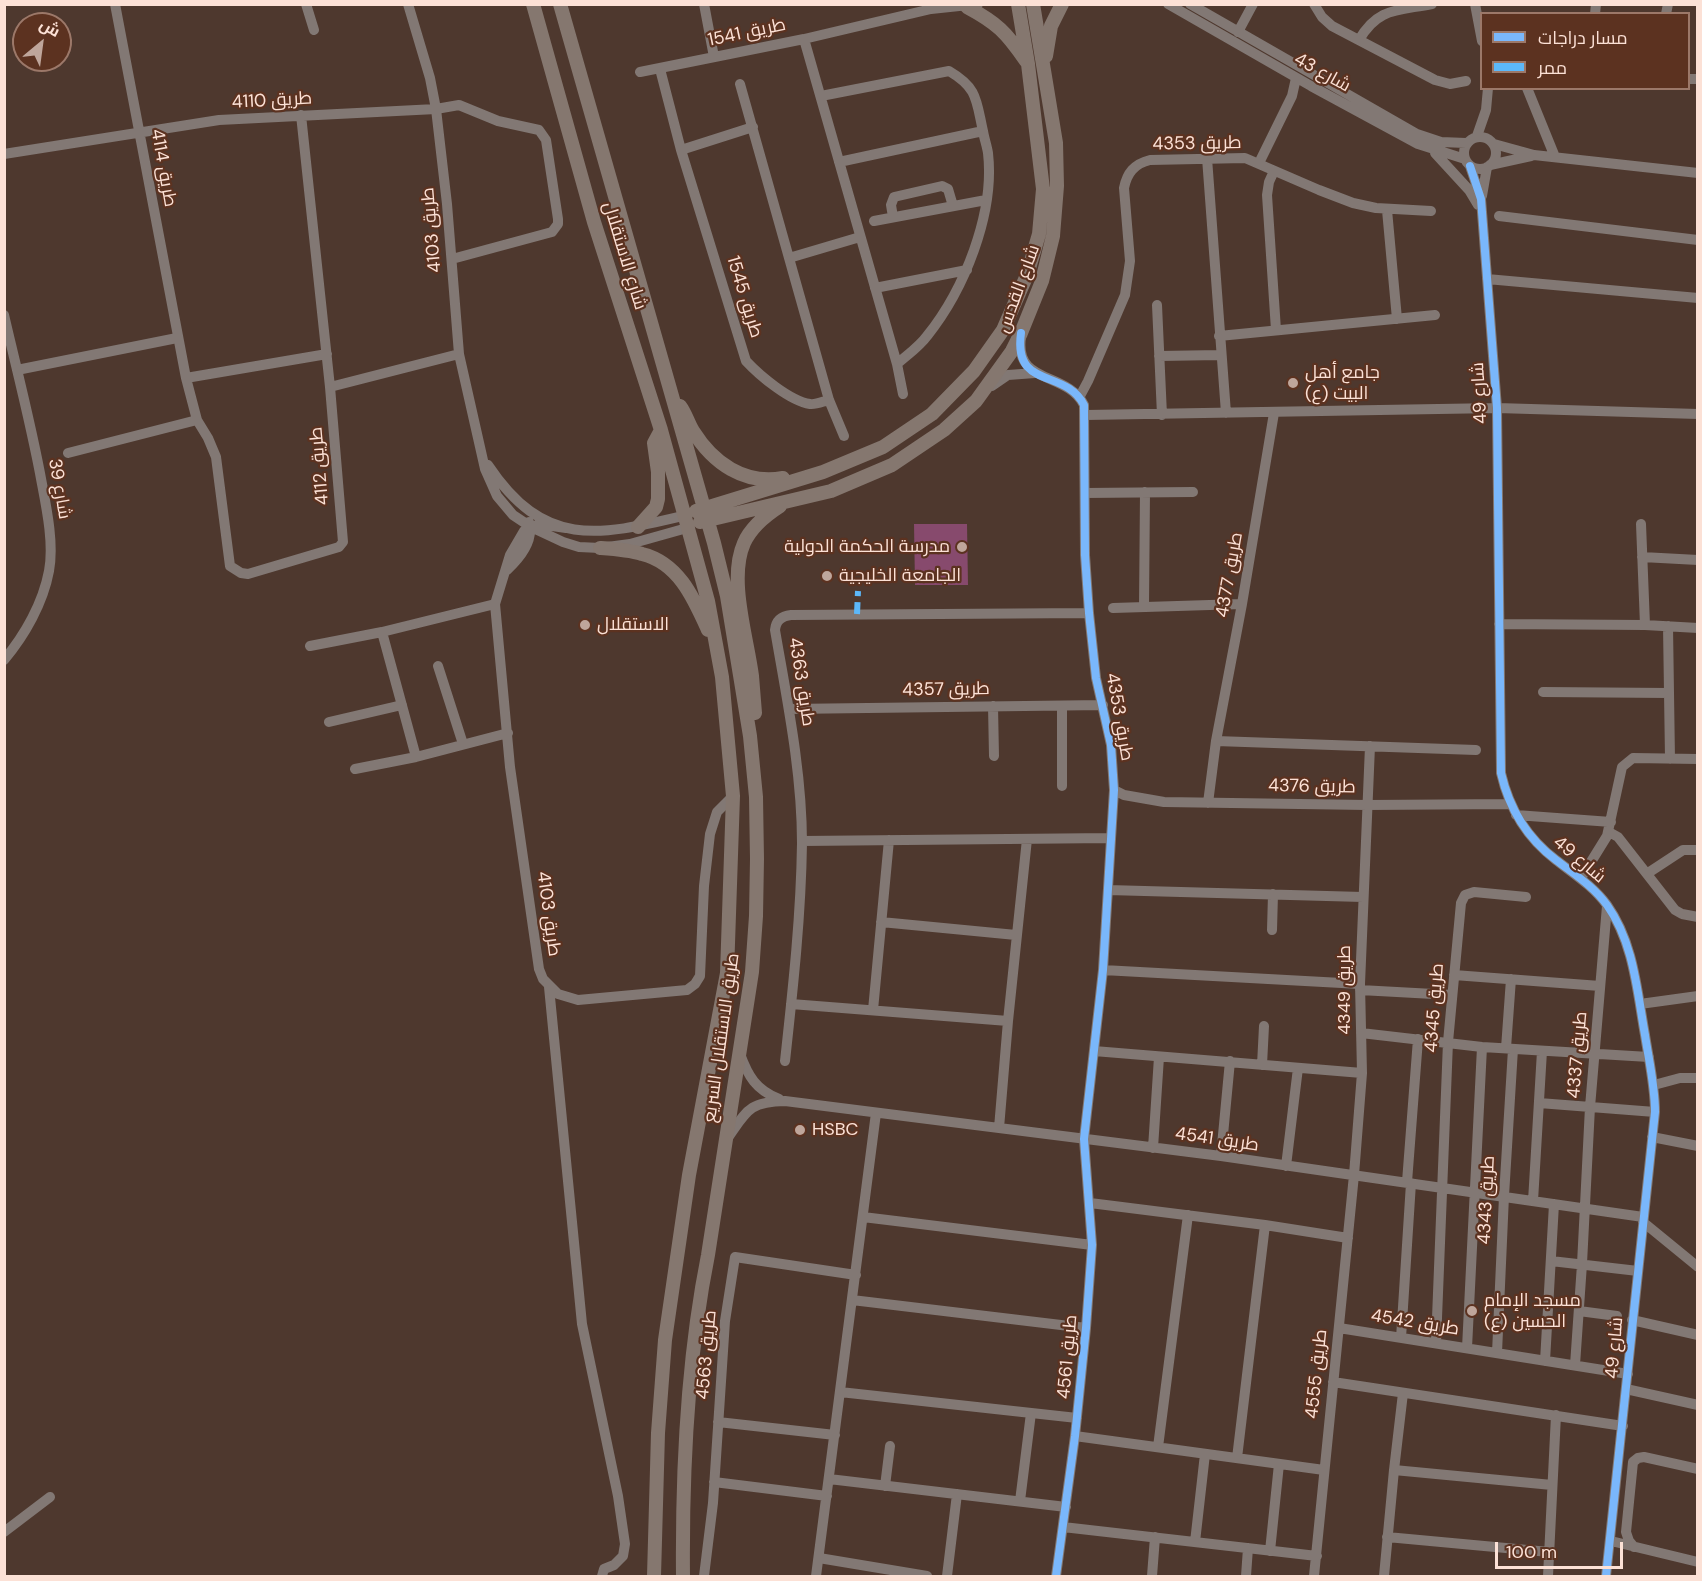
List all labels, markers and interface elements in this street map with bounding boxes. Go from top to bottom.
north arrow [12,12,72,72]
legend [1480,12,1690,90]
text: ش [36,13,64,42]
street label: طريق 1541 [706,14,788,52]
text: مسار دراجات [1538,26,1628,50]
street label: شارع 43 [1290,49,1354,97]
text: ممر [1538,56,1567,80]
street label: طريق 4110 [231,88,313,114]
street label: طريق 4114 [146,127,180,209]
street label: طريق 4353 [1152,132,1242,156]
street label: طريق 4103 [418,187,446,273]
street label: شارع الاستقلال [597,199,651,313]
street label: شارع القدس [993,242,1045,336]
street label: طريق 1545 [721,253,767,341]
place label: جامع أهل البيت (ع) [1305,362,1380,404]
street label: شارع 49 [1468,362,1492,424]
marker: جامع أهل البيت (ع) [1286,376,1300,390]
street label: طريق 4112 [306,426,334,506]
street label: شارع 39 [43,457,75,521]
street label: طريق 4377 [1212,531,1248,619]
place label: مدرسة الحكمة الدولية [784,536,950,558]
marker: مدرسة الحكمة الدولية [955,540,969,554]
place label: الجامعة الخليجية [839,565,961,587]
marker: الجامعة الخليجية [820,569,834,583]
place label: الاستقلال [597,614,669,636]
marker: الاستقلال [578,618,592,632]
street label: طريق 4363 [783,636,819,728]
street label: طريق 4353 [1101,671,1137,763]
street label: طريق 4357 [902,678,990,702]
street label: طريق 4376 [1268,775,1356,799]
street label: شارع 49 [1548,832,1610,888]
street label: طريق 4103 [531,870,565,958]
street label: طريق 4349 [1334,945,1356,1035]
street label: طريق الاستقلال السريع [699,952,745,1124]
street label: طريق 4345 [1421,963,1449,1053]
street label: طريق 4337 [1563,1011,1593,1099]
place label: HSBC [812,1119,858,1141]
marker: HSBC [793,1123,807,1137]
street label: طريق 4541 [1174,1123,1260,1157]
street label: طريق 4343 [1474,1155,1500,1245]
place label: مسجد الإمام الحسين (ع) [1484,1290,1581,1332]
marker: مسجد الإمام الحسين (ع) [1465,1304,1479,1318]
street label: طريق 4542 [1369,1305,1461,1341]
street label: طريق 4563 [692,1309,722,1401]
street label: طريق 4561 [1054,1314,1082,1400]
street label: شارع 49 [1602,1316,1628,1380]
street label: طريق 4555 [1302,1328,1332,1420]
scale bar [1498,1530,1626,1568]
text: 100 m [1506,1540,1557,1564]

